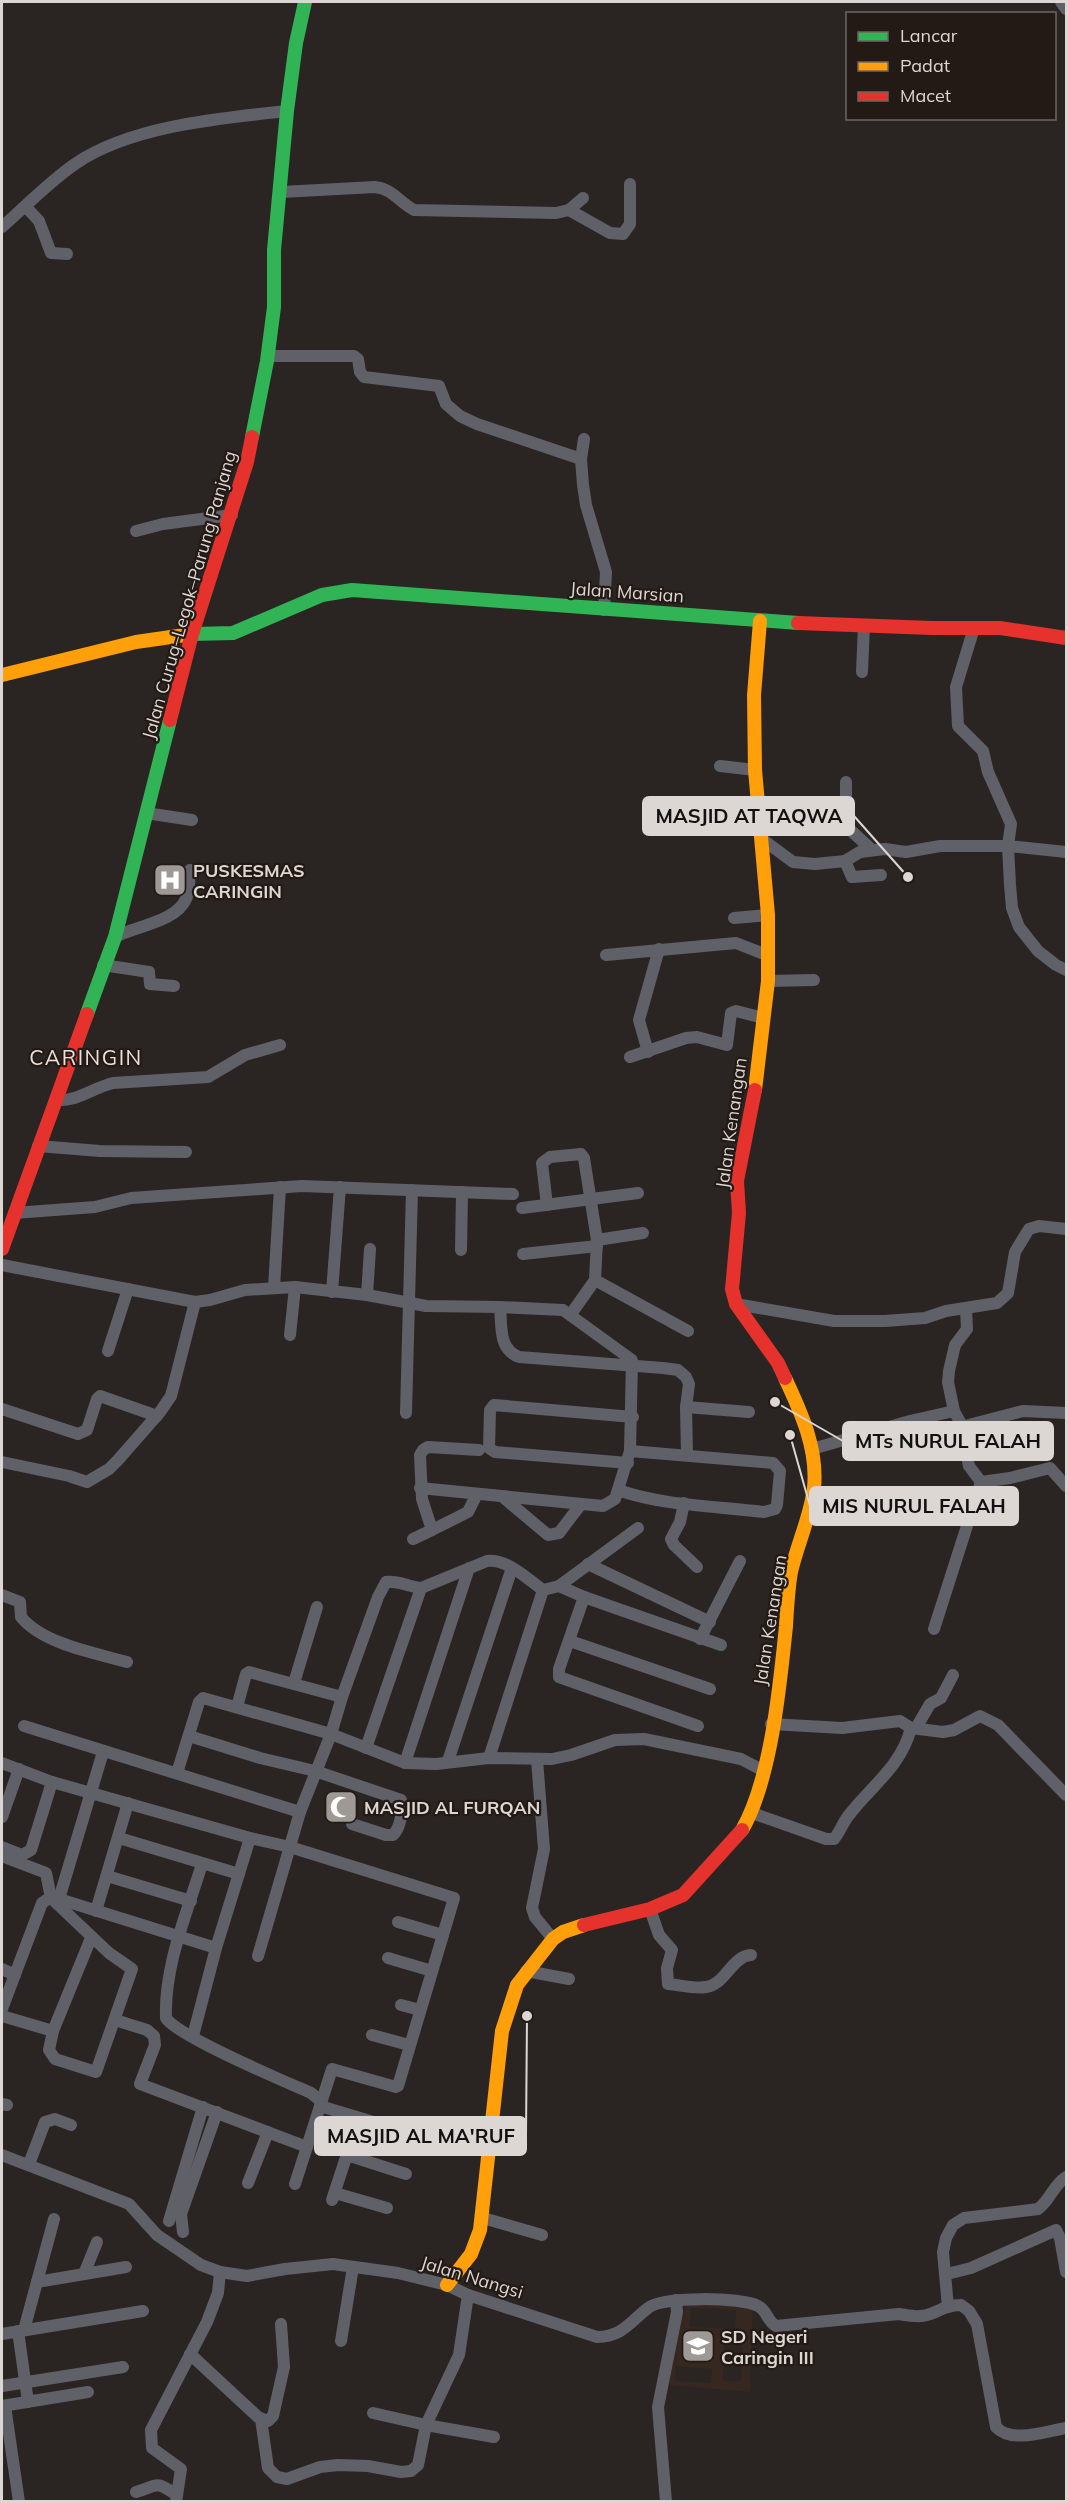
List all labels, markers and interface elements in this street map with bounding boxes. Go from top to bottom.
legend [846,12,1056,120]
text: Lancar [900,24,958,47]
text: Padat [900,54,950,77]
text: Macet [900,84,951,107]
street label: Jalan Curug–Legok–Parung Panjang [137,448,241,742]
street label: Jalan Marsian [569,577,685,607]
callout: MASJID AT TAQWA [643,797,854,835]
text: MASJID AT TAQWA [655,803,843,828]
place label: PUSKESMAS CARINGIN [193,859,305,903]
hospital icon: PUSKESMAS CARINGIN [152,862,188,898]
district label: CARINGIN [29,1044,143,1070]
street label: Jalan Kenangan [710,1056,752,1190]
callout: MTs NURUL FALAH [843,1422,1053,1460]
text: MTs NURUL FALAH [855,1428,1041,1453]
callout: MIS NURUL FALAH [810,1487,1018,1525]
text: MIS NURUL FALAH [822,1493,1006,1518]
street label: Jalan Kenangan [748,1553,792,1687]
mosque icon: MASJID AL FURQAN [323,1789,359,1825]
place label: MASJID AL FURQAN [364,1796,540,1819]
callout: MASJID AL MA'RUF [315,2117,526,2155]
text: MASJID AL MA'RUF [327,2123,515,2148]
street label: Jalan Nangsi [418,2251,526,2303]
place label: SD Negeri Caringin III [721,2325,814,2369]
school or university icon: SD Negeri Caringin III [680,2328,716,2364]

